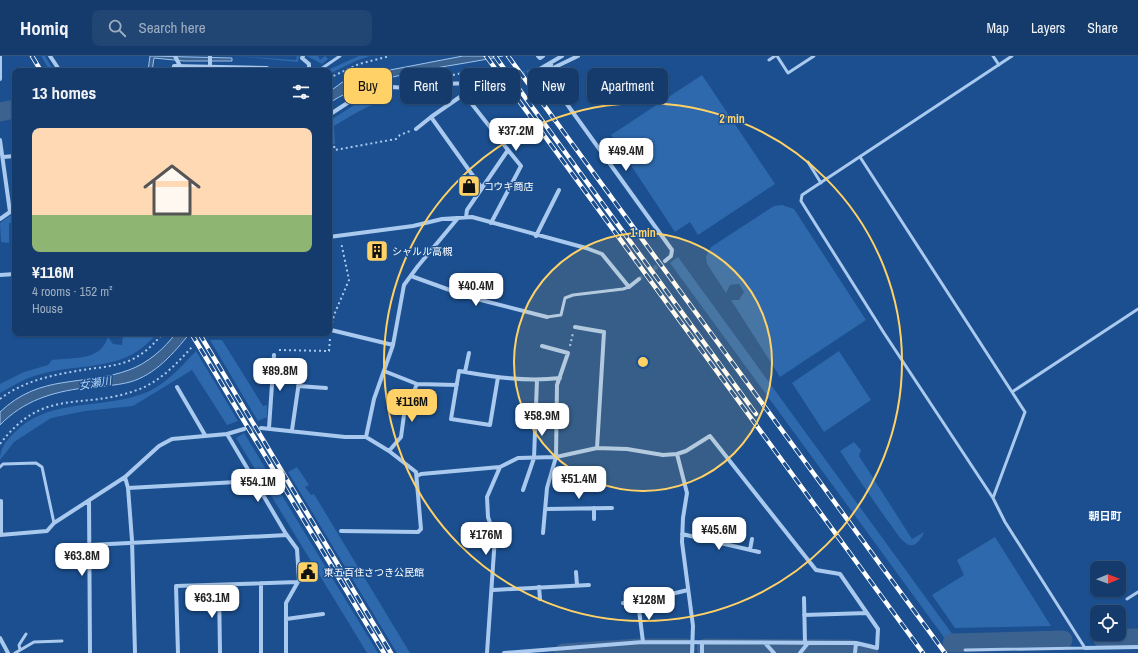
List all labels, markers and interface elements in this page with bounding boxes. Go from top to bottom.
search box [92,10,372,46]
text: Homiq [20,15,68,41]
icon: search [106,17,128,39]
text: Search here [138,17,206,38]
text: Map [987,19,1009,37]
text: Layers [1031,19,1065,37]
text: Share [1087,19,1118,37]
chip: Buy [344,68,392,104]
chip: Rent [400,68,452,104]
chip: Filters [460,68,520,104]
chip: New [528,68,579,104]
chip: Apartment [587,68,668,104]
text: 13 homes [32,81,96,104]
icon: filters [290,81,312,103]
text: 2 min [719,111,745,127]
pin: ¥37.2M [483,118,549,152]
text: ¥37.2M [498,122,534,139]
pin: ¥49.4M [593,138,659,172]
text: ¥49.4M [608,142,644,159]
icon: home [136,154,208,226]
shop icon: コウキ商店 [456,173,482,199]
place label: コウキ商店 [484,180,534,193]
text: 1 min [630,225,656,241]
building icon: シャルル高槻 [364,238,390,264]
place label: シャルル高槻 [392,245,453,258]
text: ¥116M [32,260,74,283]
pin: ¥40.4M [443,273,509,307]
text: ¥40.4M [458,277,494,294]
text: 4 rooms · 152 m² [32,283,113,300]
text: House [32,300,63,317]
centre of rings [636,355,650,369]
pin: ¥89.8M [247,358,313,392]
text: ¥89.8M [262,362,298,379]
water label: 女瀬川 [78,373,113,392]
pin: ¥116M [384,389,440,423]
text: ¥116M [396,393,428,410]
pin: ¥58.9M [509,403,575,437]
text: ¥58.9M [524,407,560,424]
pin: ¥51.4M [546,466,612,500]
pin: ¥54.1M [225,469,291,503]
text: ¥51.4M [561,470,597,487]
text: ¥54.1M [240,473,276,490]
district label: 朝日町 [1089,509,1122,523]
pin: ¥45.6M [686,517,752,551]
text: ¥45.6M [701,521,737,538]
pin: ¥176M [458,522,514,556]
text: ¥176M [470,526,502,543]
pin: ¥63.8M [49,543,115,577]
text: ¥63.8M [64,547,100,564]
public building icon: 東五百住さつき公民館 [295,559,321,585]
north arrow [1090,561,1126,597]
map controls [1090,561,1126,641]
place label: 東五百住さつき公民館 [324,566,424,579]
pin: ¥63.1M [179,585,245,619]
pin: ¥128M [621,587,677,621]
text: ¥63.1M [194,589,230,606]
text: ¥128M [633,591,665,608]
button: locate [1090,605,1126,641]

